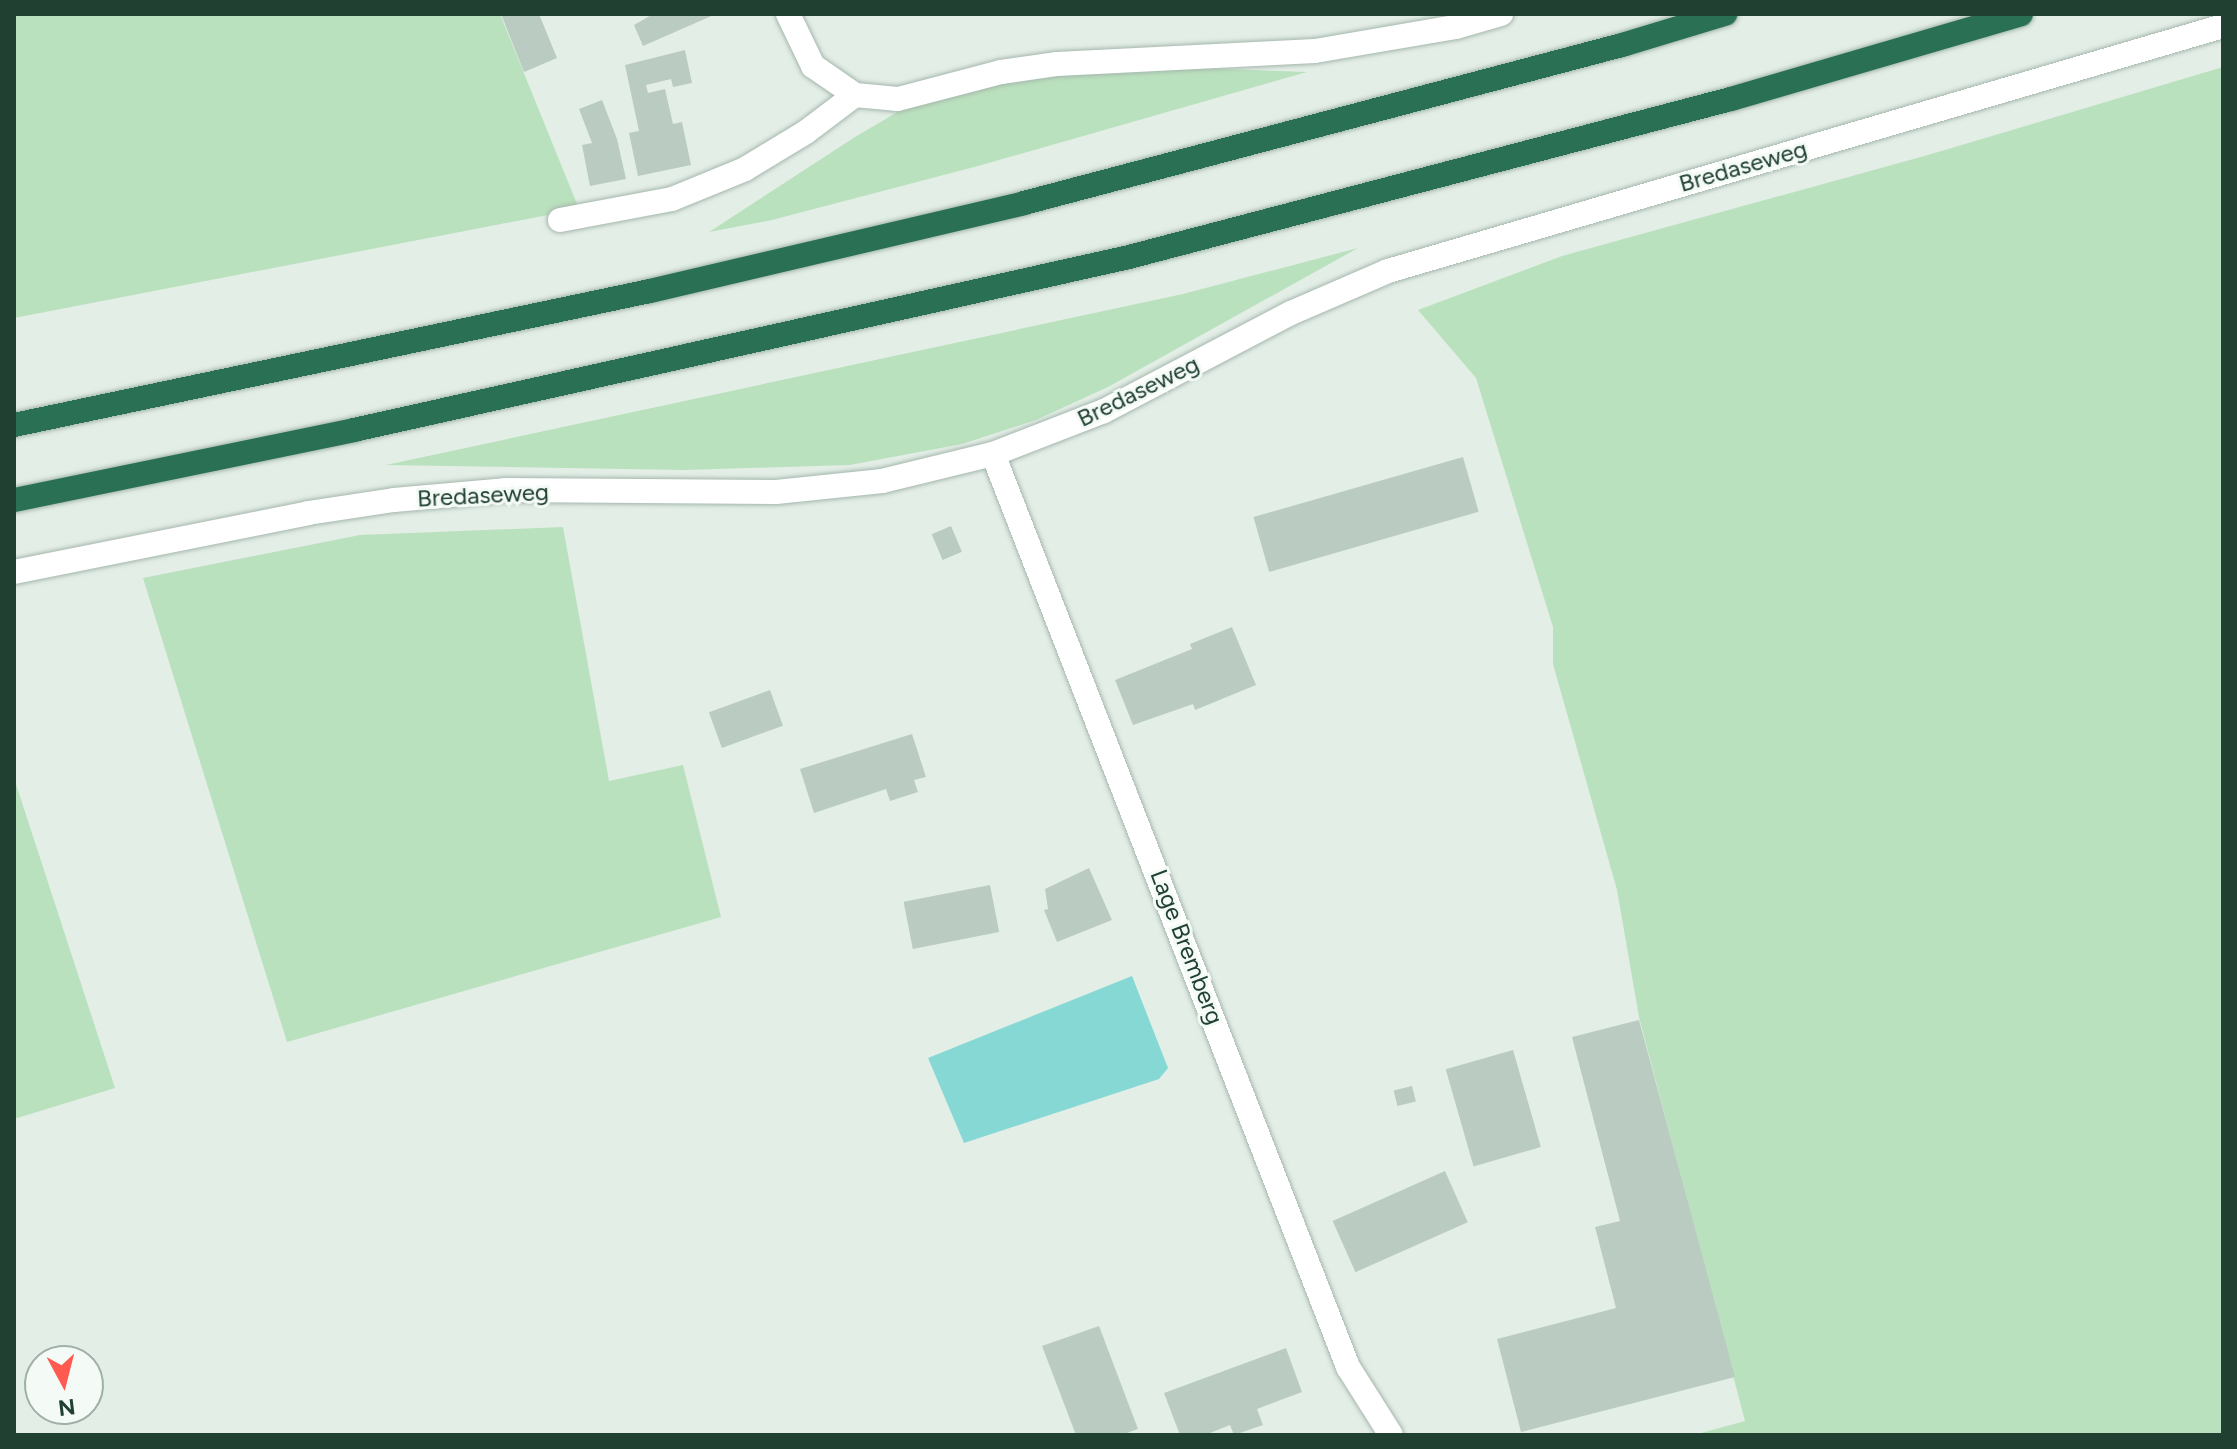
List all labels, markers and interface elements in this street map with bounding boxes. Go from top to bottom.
street label: Bredaseweg [1676,134,1810,198]
street label: Bredaseweg [1072,349,1204,433]
street label: Bredaseweg [416,477,550,513]
street label: Lage Bremberg [1144,866,1230,1028]
north arrow [24,1345,104,1425]
text: N [57,1393,77,1422]

